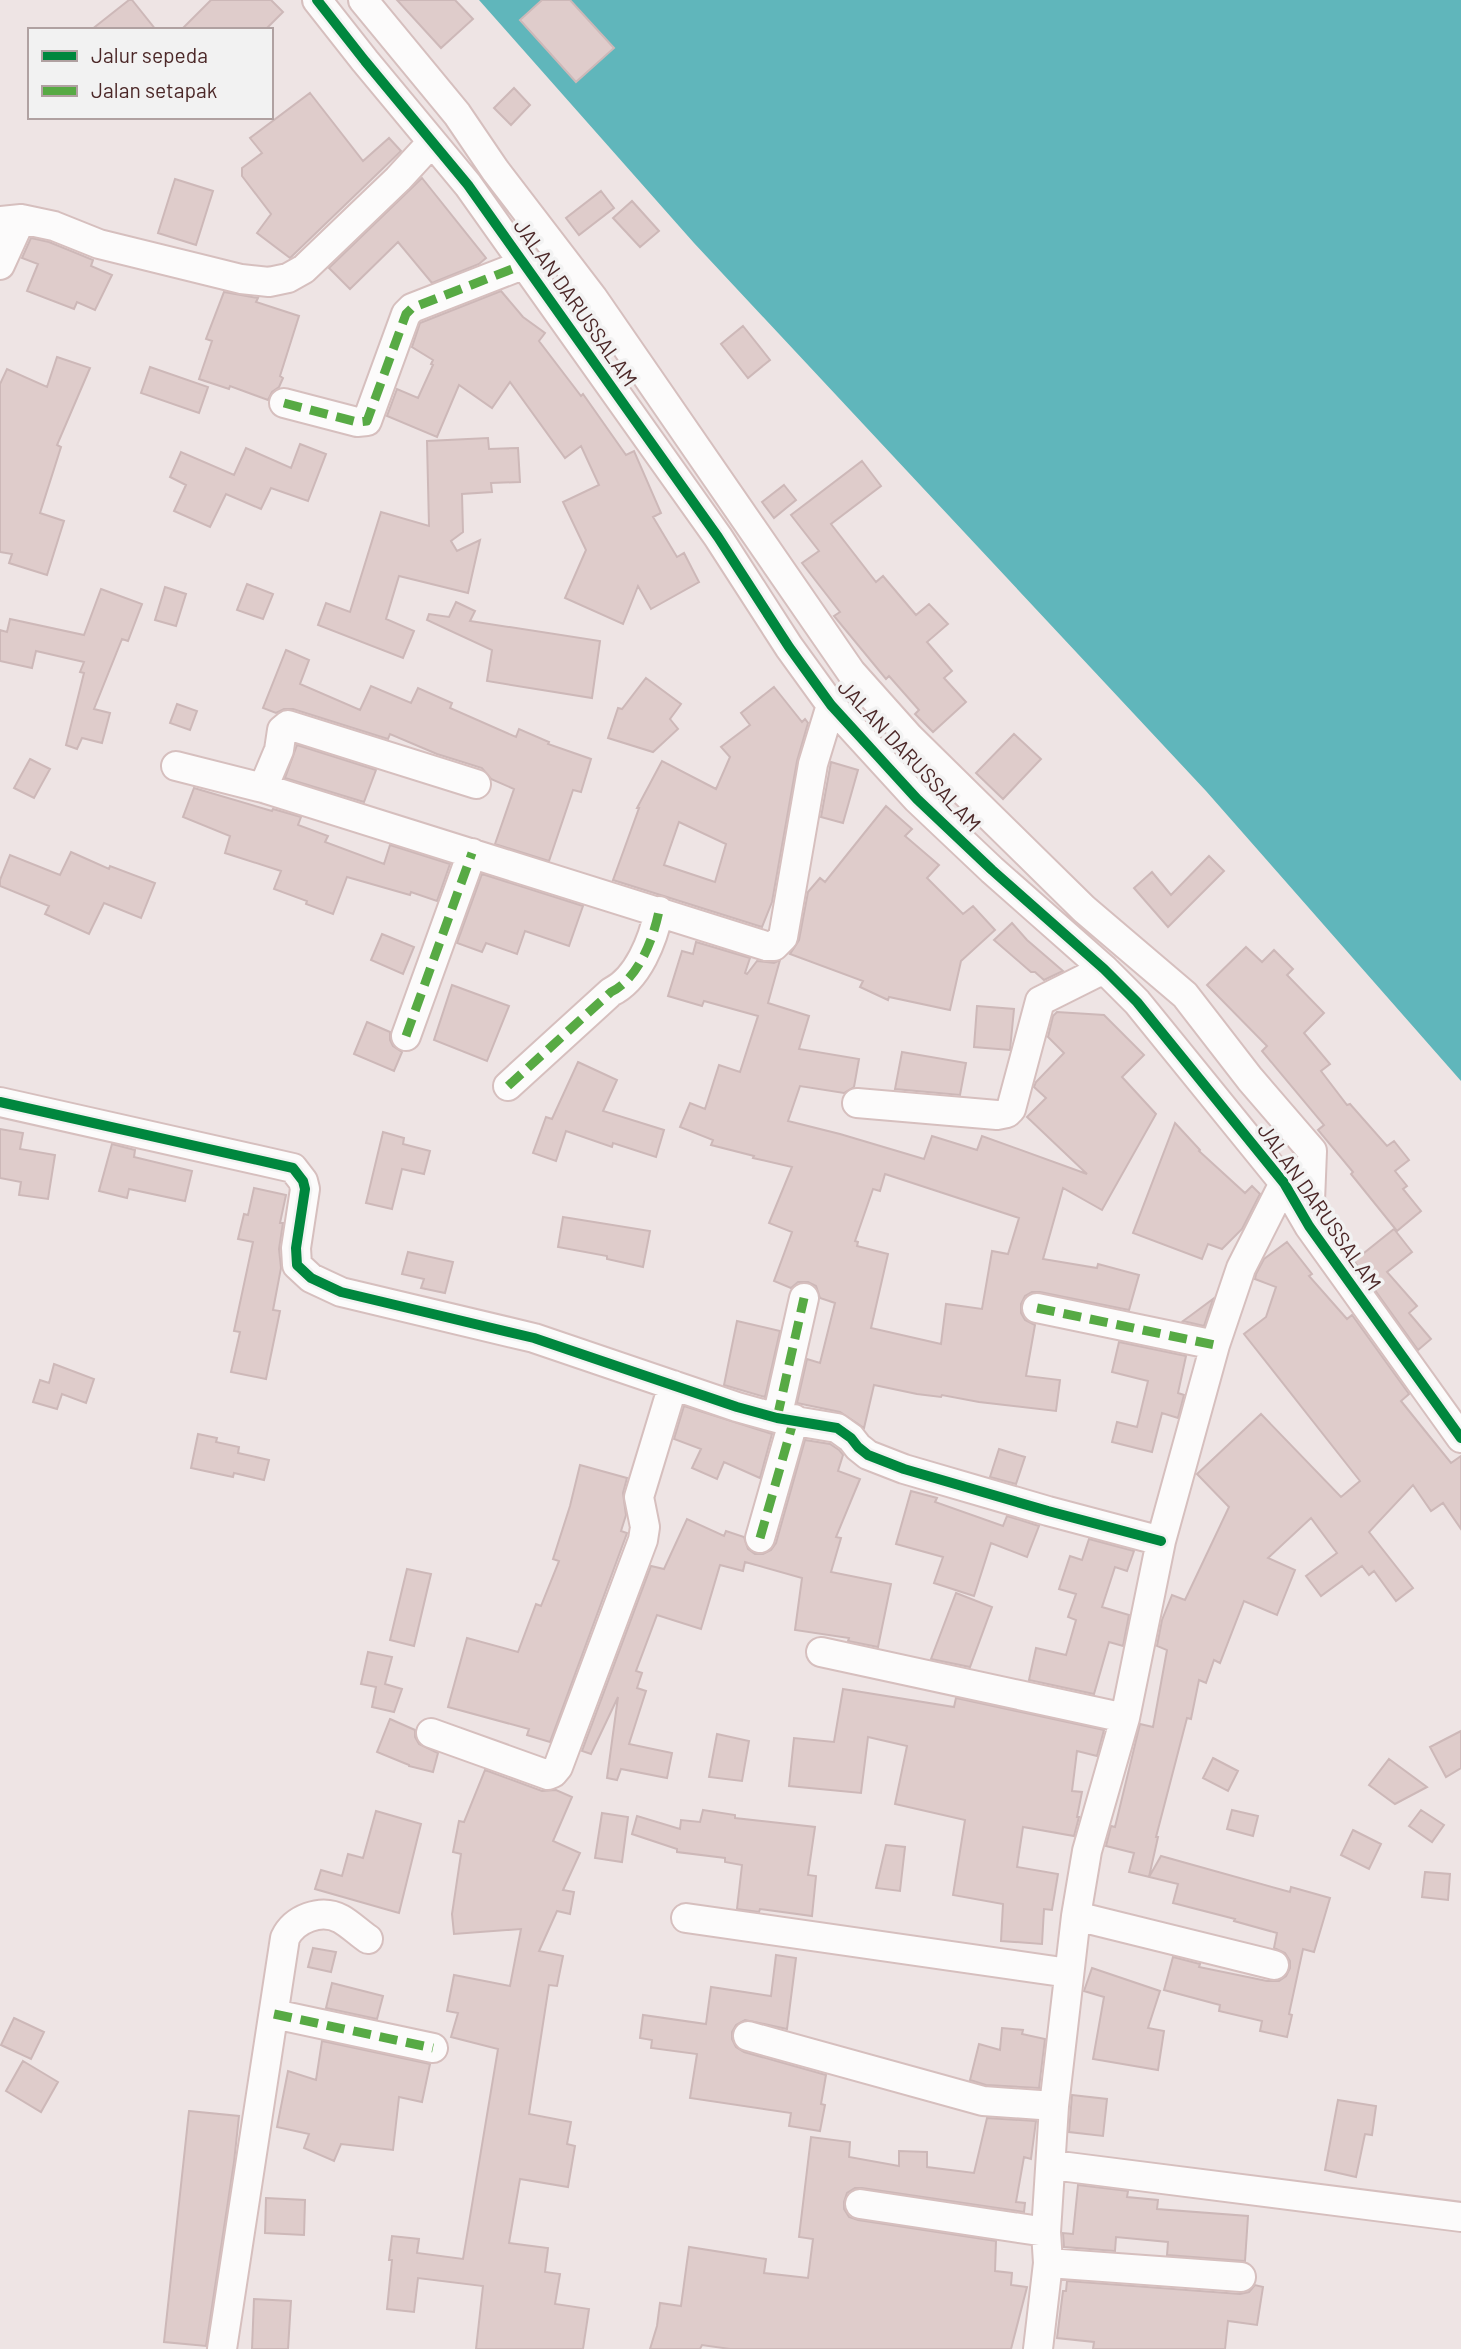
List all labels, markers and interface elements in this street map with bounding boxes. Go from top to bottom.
legend [28,28,273,119]
text: Jalur sepeda [91,42,208,67]
text: Jalan setapak [91,77,217,102]
street label: JALAN DARUSSALAM [509,214,643,390]
street label: JALAN DARUSSALAM [833,674,987,836]
street label: JALAN DARUSSALAM [1253,1118,1387,1294]

